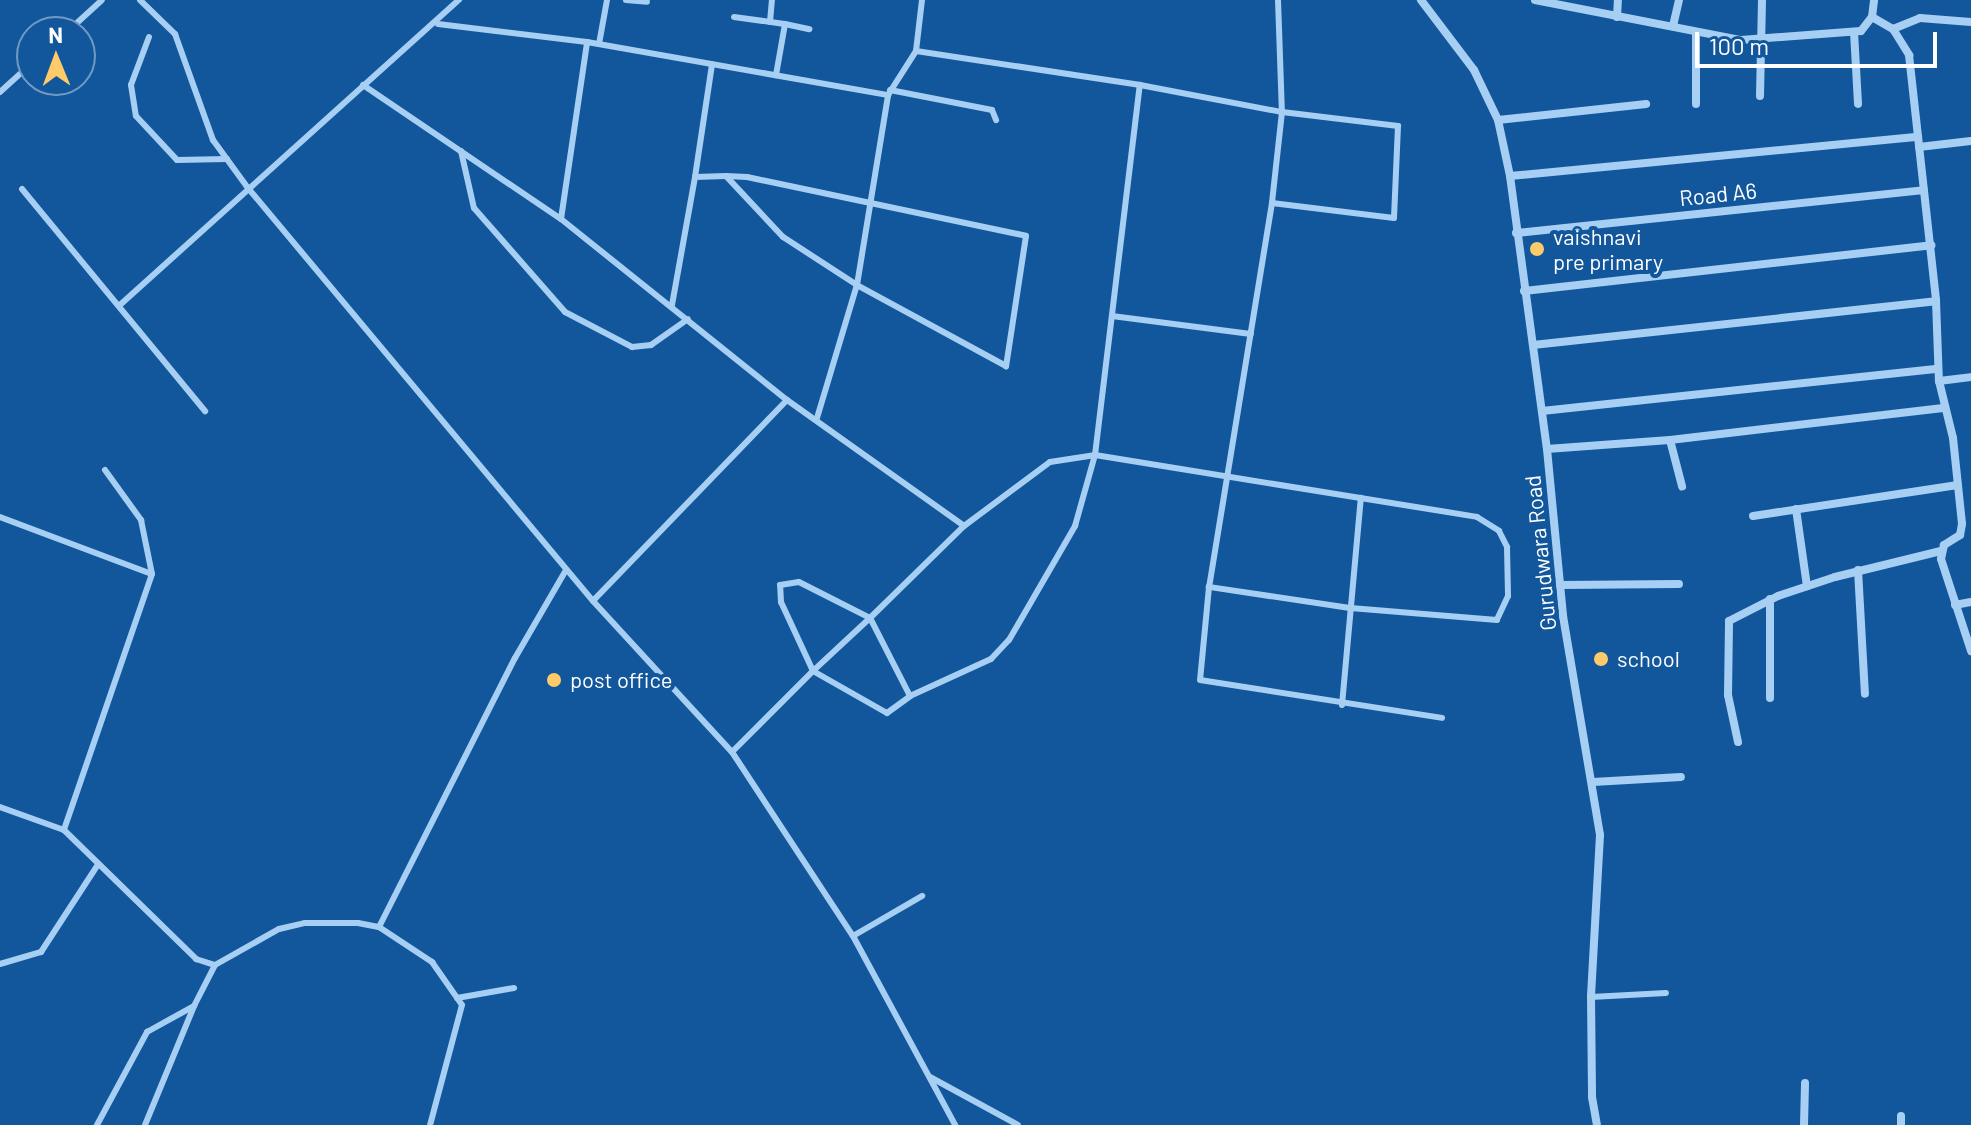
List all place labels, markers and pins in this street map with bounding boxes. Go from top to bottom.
place label: vaishnavi pre primary [1553,223,1663,274]
marker: vaishnavi pre primary [1528,240,1546,258]
place label: school [1617,646,1680,672]
marker: school [1592,650,1610,668]
place label: post office [570,667,673,693]
marker: post office [545,671,563,689]

